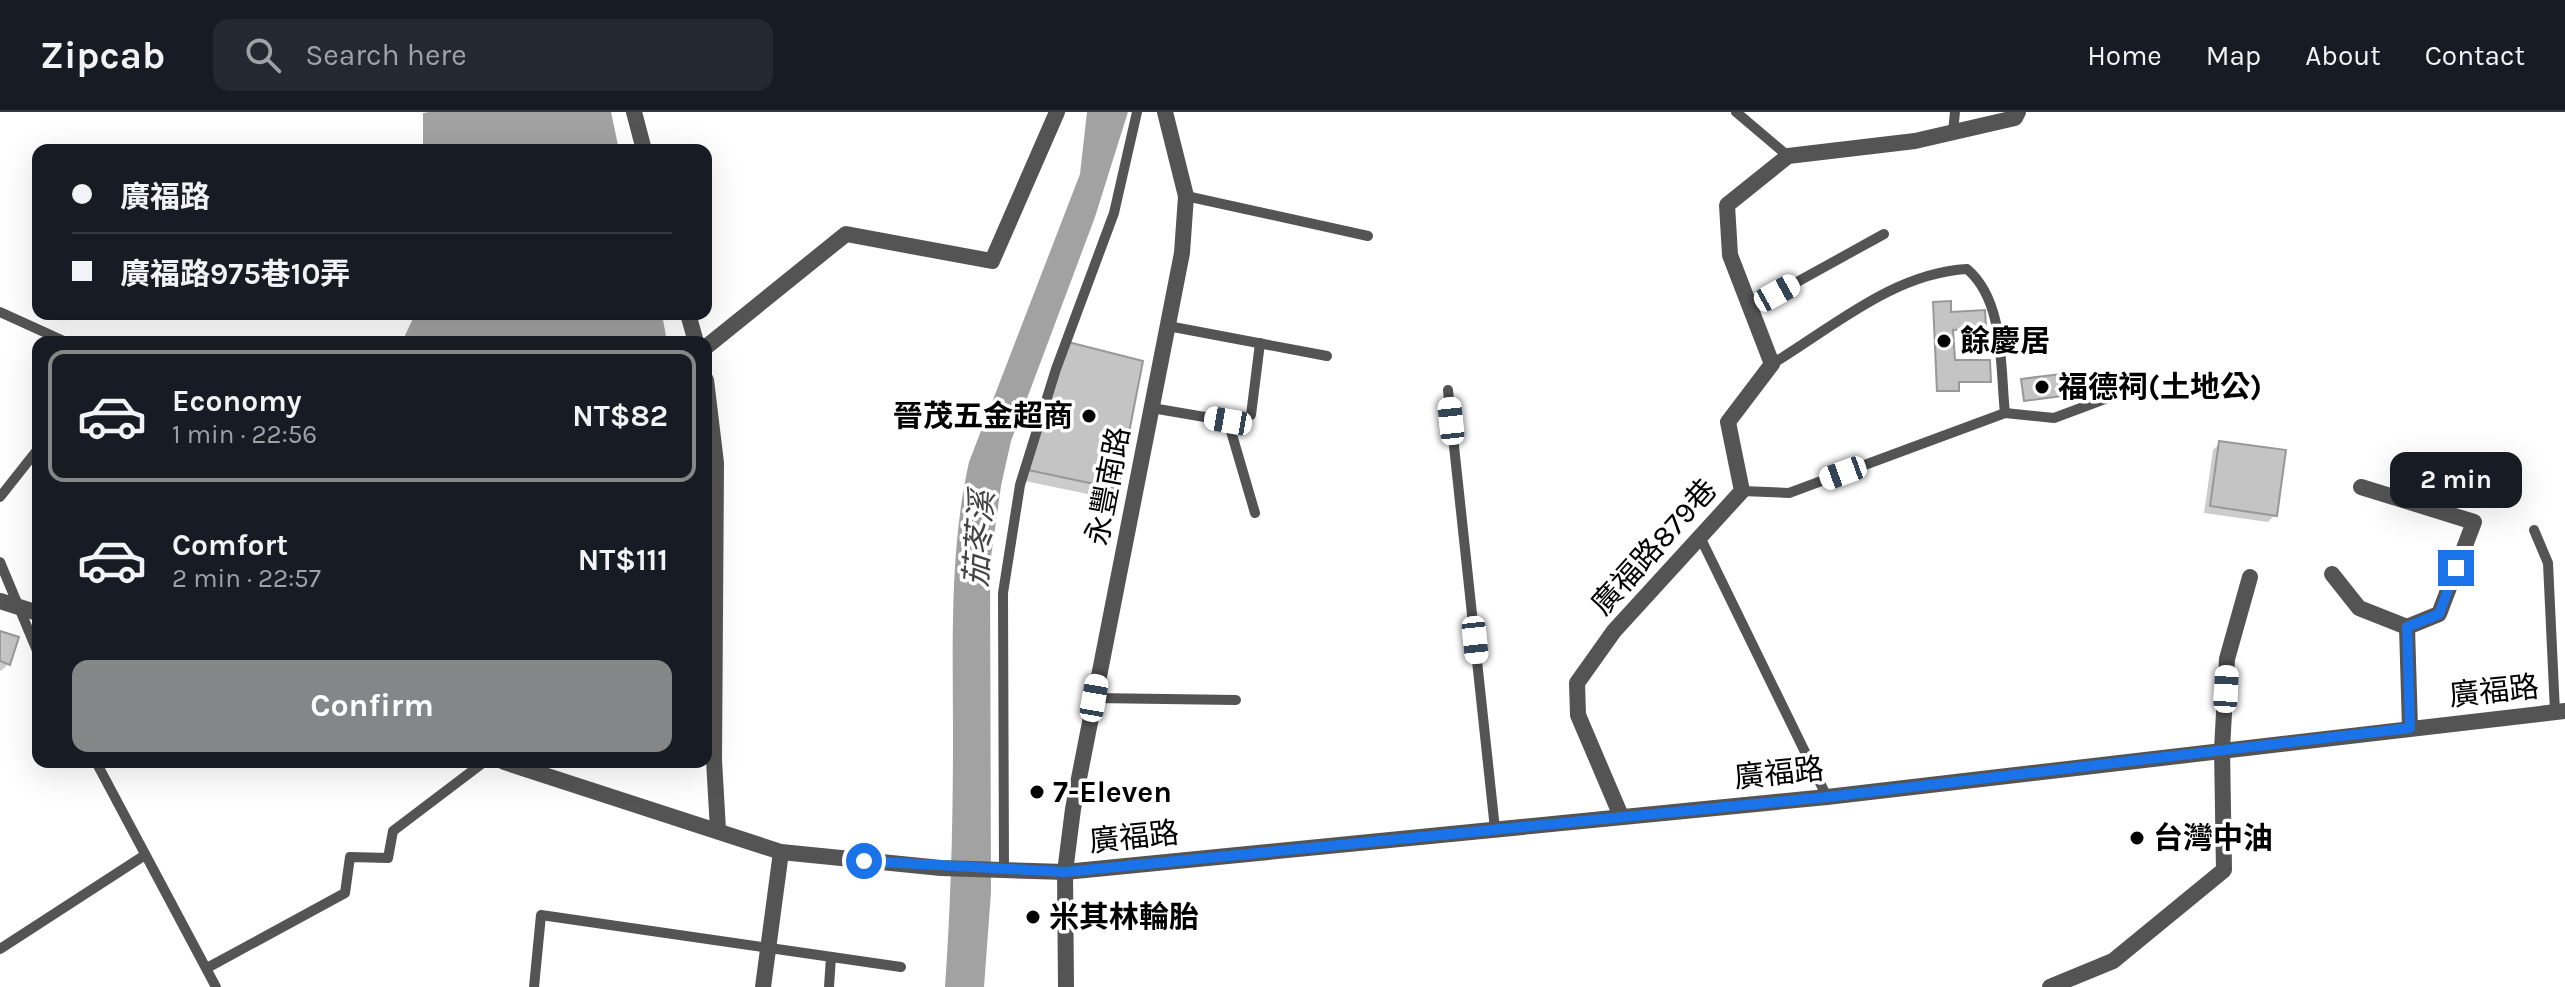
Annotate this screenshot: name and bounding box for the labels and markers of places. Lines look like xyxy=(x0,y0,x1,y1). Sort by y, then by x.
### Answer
place label: 餘慶居 xyxy=(1960,323,2050,359)
marker: 餘慶居 xyxy=(1935,332,1953,350)
place label: 福德祠(土地公) xyxy=(2058,369,2262,405)
marker: 福德祠(土地公) xyxy=(2033,378,2051,396)
place label: 晉茂五金超商 xyxy=(893,398,1073,434)
marker: 晉茂五金超商 xyxy=(1080,407,1098,425)
place label: 7-Eleven xyxy=(1053,774,1172,810)
marker: 7-Eleven xyxy=(1028,783,1046,801)
place label: 台灣中油 xyxy=(2153,820,2273,856)
marker: 台灣中油 xyxy=(2128,829,2146,847)
place label: 米其林輪胎 xyxy=(1049,899,1199,935)
marker: 米其林輪胎 xyxy=(1024,908,1042,926)

